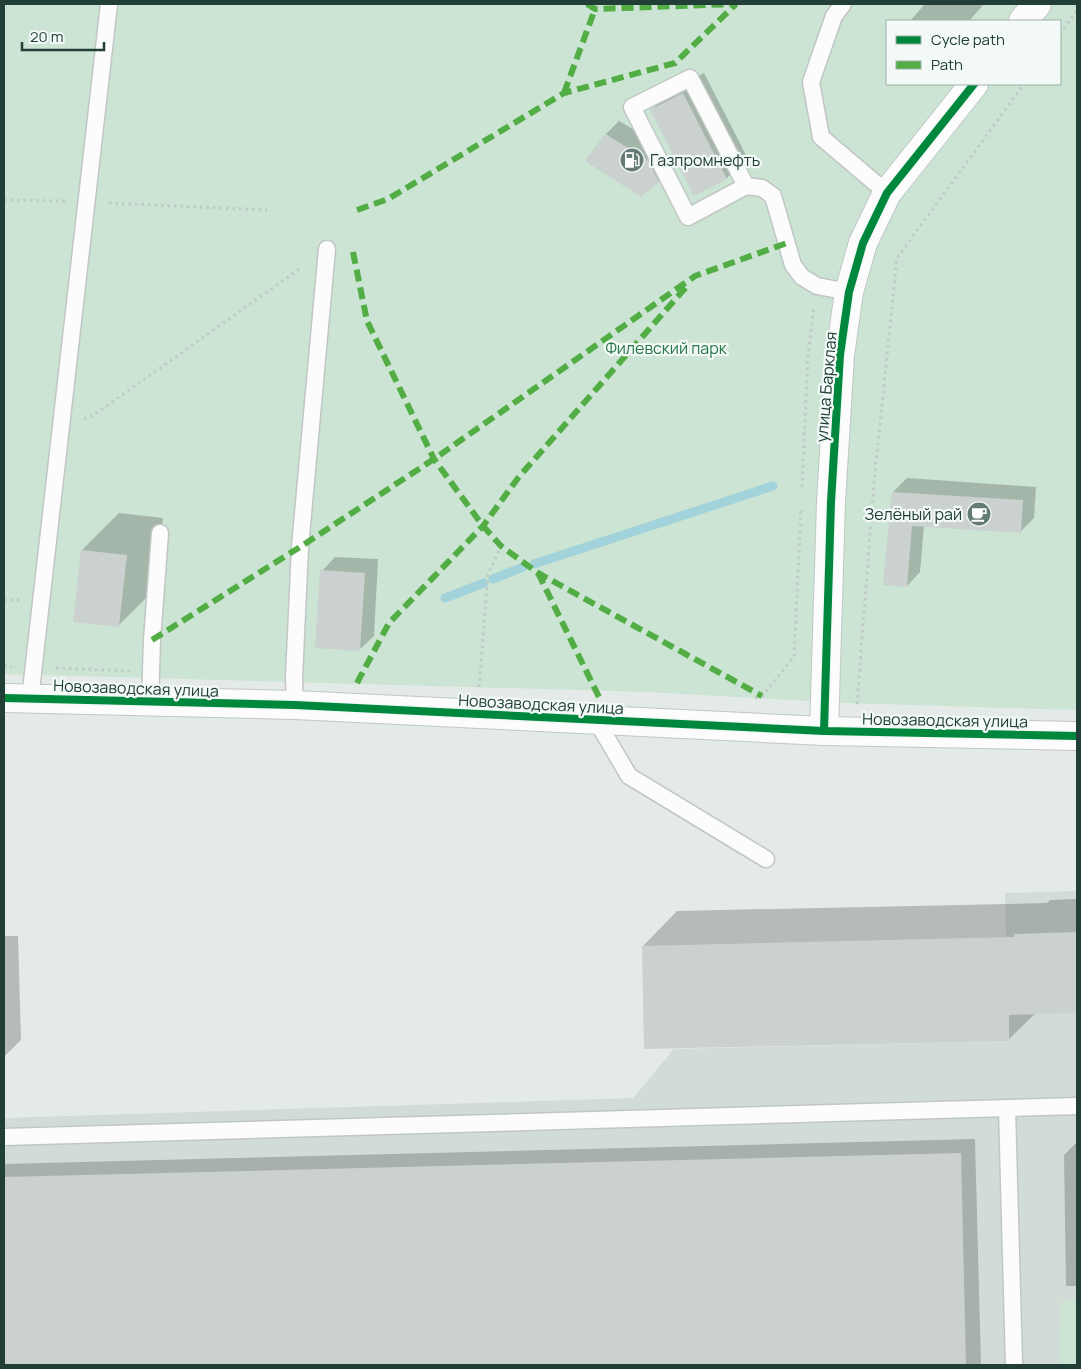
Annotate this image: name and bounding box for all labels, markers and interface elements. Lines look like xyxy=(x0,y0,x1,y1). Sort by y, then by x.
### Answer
scale bar xyxy=(22,20,105,52)
legend xyxy=(886,20,1061,85)
text: 20 m xyxy=(30,26,63,47)
text: Cycle path xyxy=(931,29,1005,50)
text: Path xyxy=(931,54,963,75)
fuel station icon: Газпромнефть xyxy=(619,147,645,173)
place label: Газпромнефть xyxy=(650,149,760,171)
street label: улица Барклая xyxy=(810,331,842,443)
park label: Филевский парк xyxy=(605,337,728,359)
cafe icon: Зелёный рай xyxy=(966,501,992,527)
place label: Зелёный рай xyxy=(865,503,962,525)
street label: Новозаводская улица xyxy=(53,674,219,702)
street label: Новозаводская улица xyxy=(458,689,624,719)
street label: Новозаводская улица xyxy=(862,708,1028,732)

